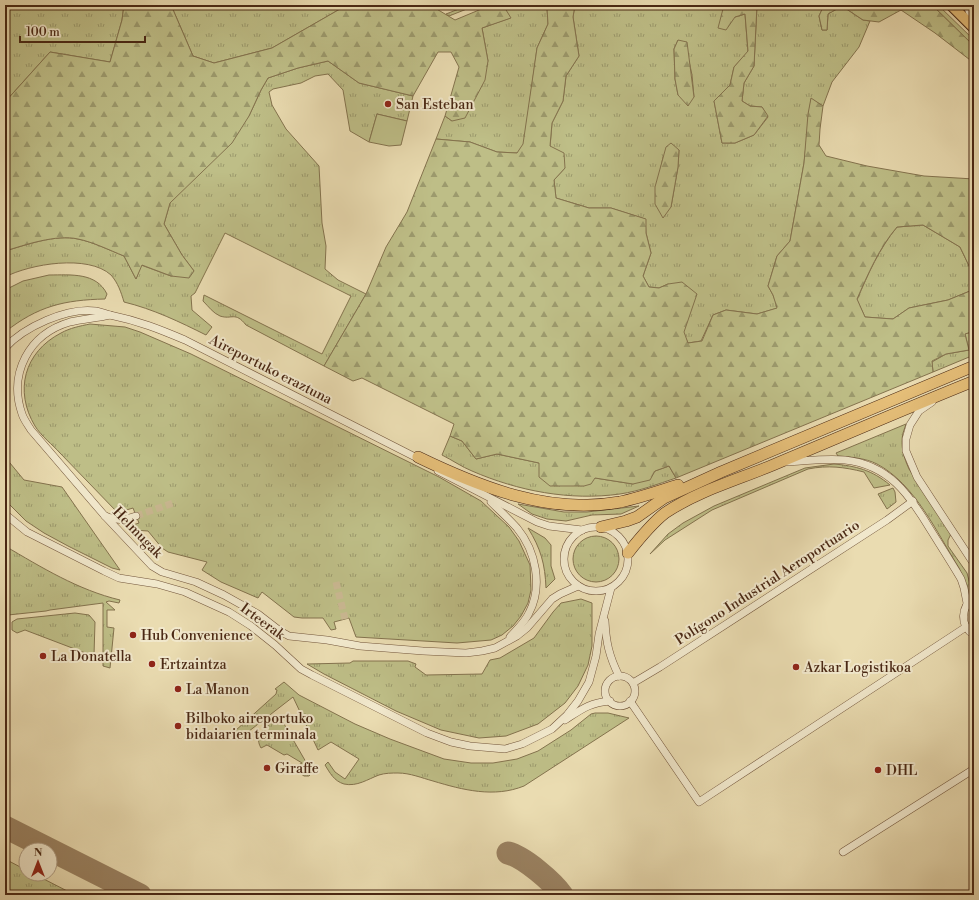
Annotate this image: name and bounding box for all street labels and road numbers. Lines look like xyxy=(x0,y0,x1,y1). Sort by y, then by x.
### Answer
street label: Aireportuko eraztuna xyxy=(205,331,336,409)
street label: Helmugak xyxy=(108,503,167,563)
street label: Polígono Industrial Aeroportuario xyxy=(672,516,863,649)
street label: Irteerak xyxy=(236,600,289,645)

